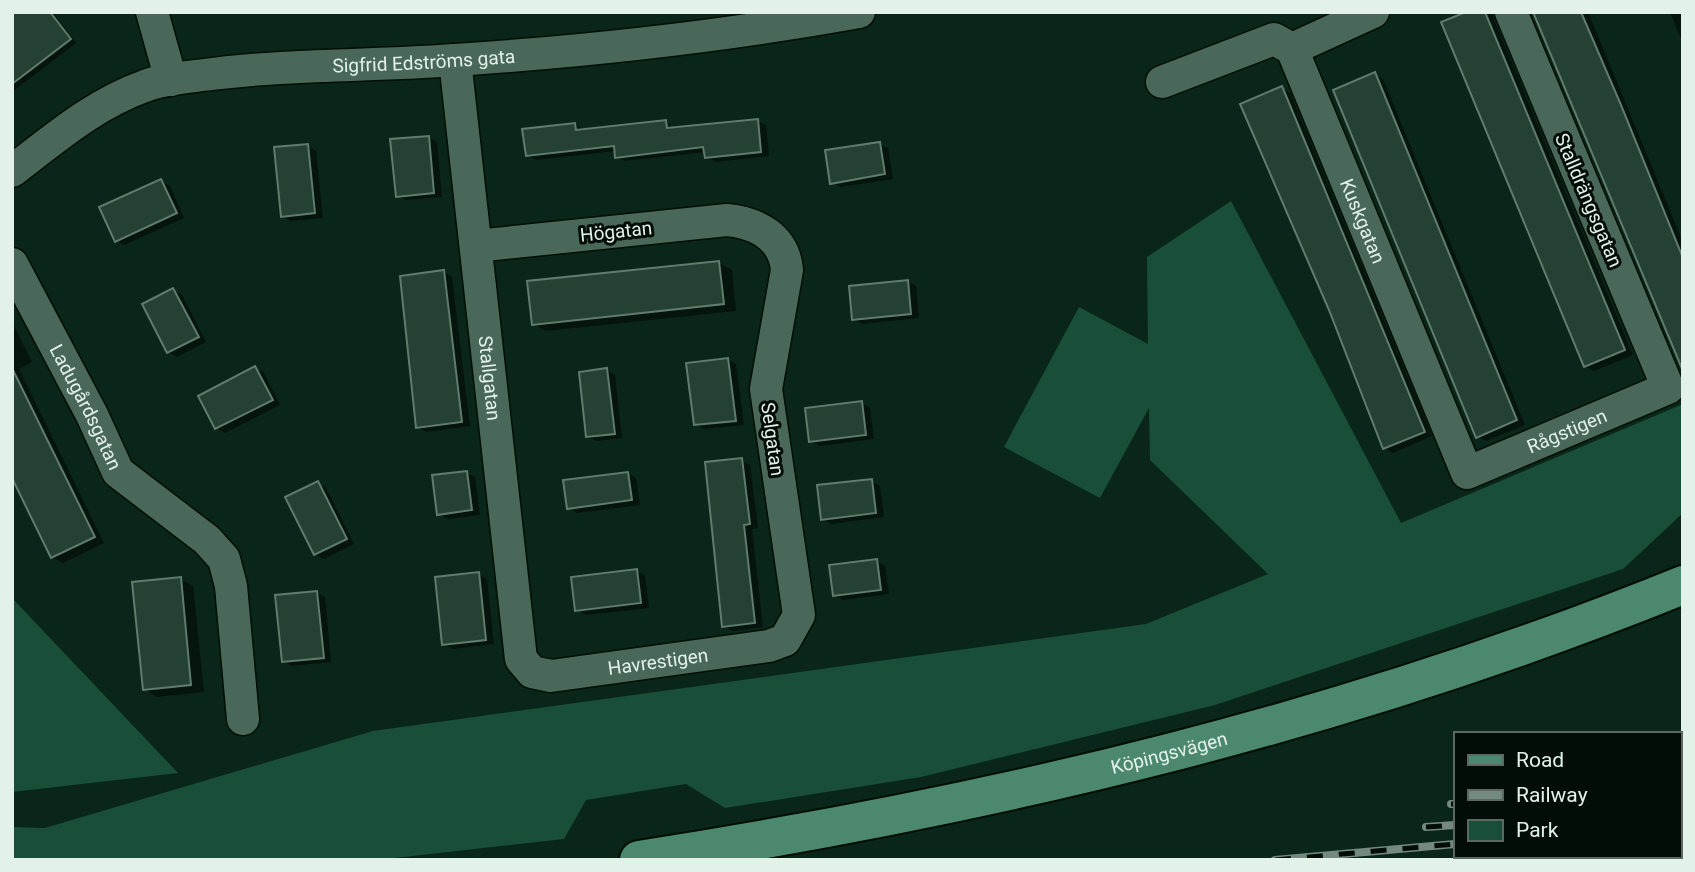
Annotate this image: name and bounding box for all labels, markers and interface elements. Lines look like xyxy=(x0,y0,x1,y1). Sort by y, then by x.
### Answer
street label: Sigfrid Edströms gata xyxy=(332,45,516,78)
street label: Stalldrängsgatan xyxy=(1550,130,1627,271)
street label: Kuskgatan xyxy=(1335,175,1390,267)
street label: Högatan xyxy=(579,216,653,247)
street label: Stallgatan xyxy=(473,335,506,422)
street label: Ladugårdsgatan xyxy=(45,340,126,474)
street label: Selgatan xyxy=(756,401,789,477)
street label: Rågstigen xyxy=(1523,404,1610,458)
street label: Havrestigen xyxy=(606,643,710,680)
street label: Köpingsvägen xyxy=(1109,727,1230,779)
legend xyxy=(1454,732,1681,858)
text: Road xyxy=(1516,748,1564,772)
text: Railway xyxy=(1516,783,1588,807)
text: Park xyxy=(1516,818,1559,842)

